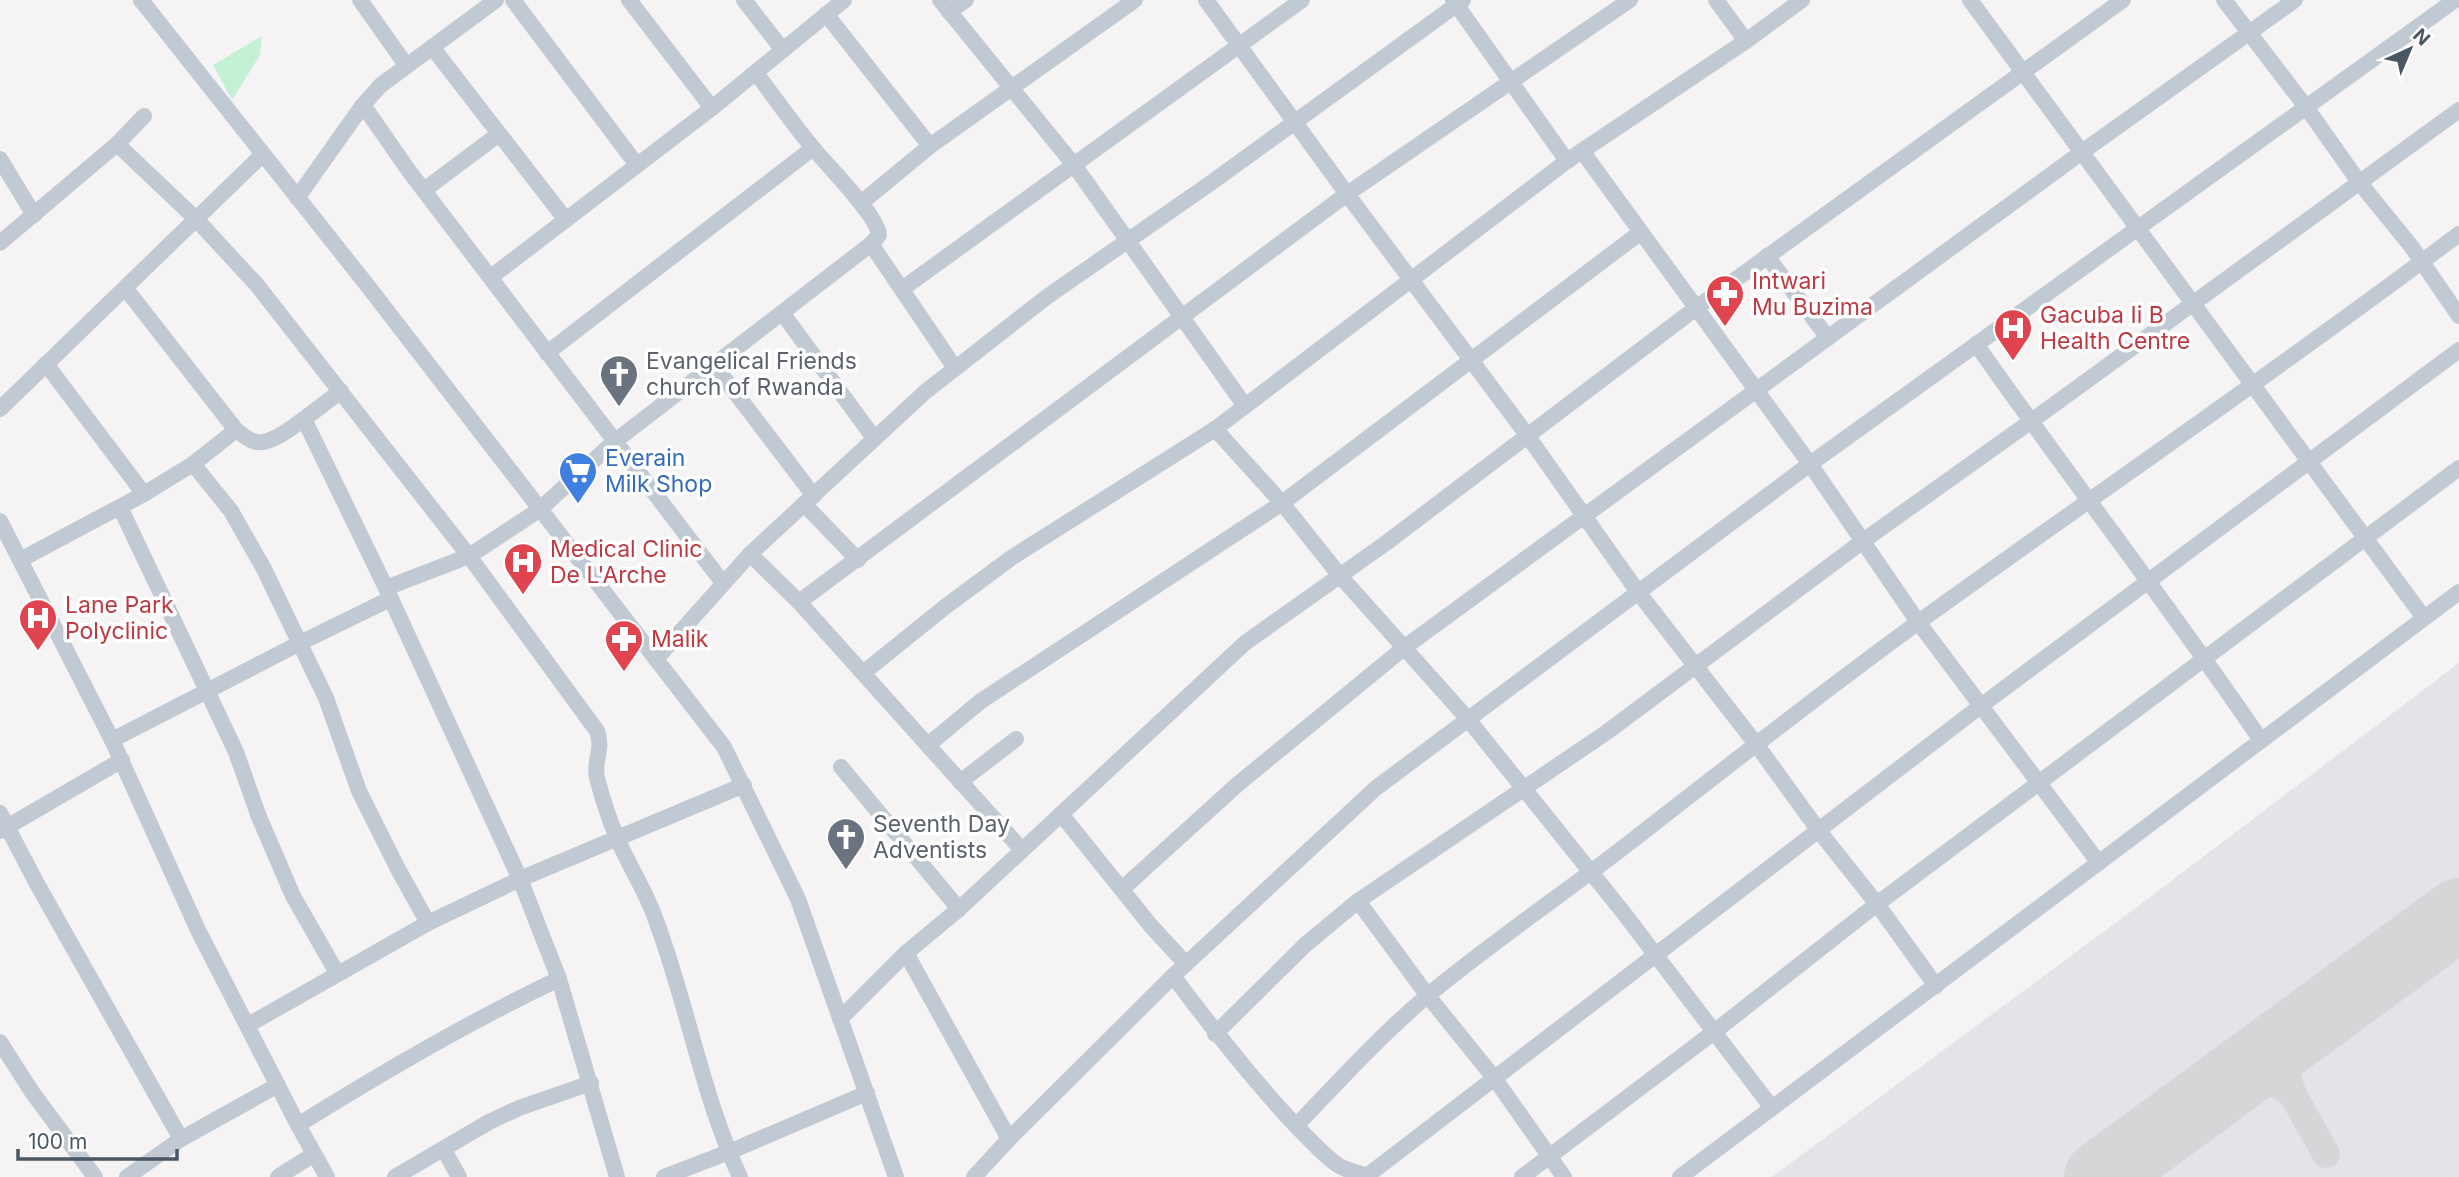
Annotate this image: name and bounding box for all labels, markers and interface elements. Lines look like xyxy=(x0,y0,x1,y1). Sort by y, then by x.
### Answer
north arrow xyxy=(2375,14,2445,84)
text: N xyxy=(2408,24,2435,50)
place label: Intwari Mu Buzima xyxy=(1752,267,1873,321)
pharmacy icon: Intwari Mu Buzima xyxy=(1704,273,1746,328)
place label: Gacuba Ii B Health Centre xyxy=(2040,301,2190,355)
hospital icon: Gacuba Ii B Health Centre xyxy=(1992,307,2034,362)
place label: Evangelical Friends church of Rwanda xyxy=(646,347,857,401)
church icon: Evangelical Friends church of Rwanda xyxy=(598,353,640,408)
place label: Everain Milk Shop xyxy=(605,444,712,498)
supermarket icon: Everain Milk Shop xyxy=(557,450,599,505)
place label: Medical Clinic De L'Arche xyxy=(550,535,702,589)
hospital icon: Medical Clinic De L'Arche xyxy=(502,541,544,596)
place label: Lane Park Polyclinic xyxy=(65,591,174,645)
hospital icon: Lane Park Polyclinic xyxy=(17,597,59,652)
pharmacy icon: Malik xyxy=(603,618,645,673)
place label: Malik xyxy=(651,625,709,653)
place label: Seventh Day Adventists xyxy=(873,810,1010,864)
church icon: Seventh Day Adventists xyxy=(825,816,867,871)
scale bar xyxy=(18,1118,177,1162)
text: 100 m xyxy=(28,1129,87,1154)

